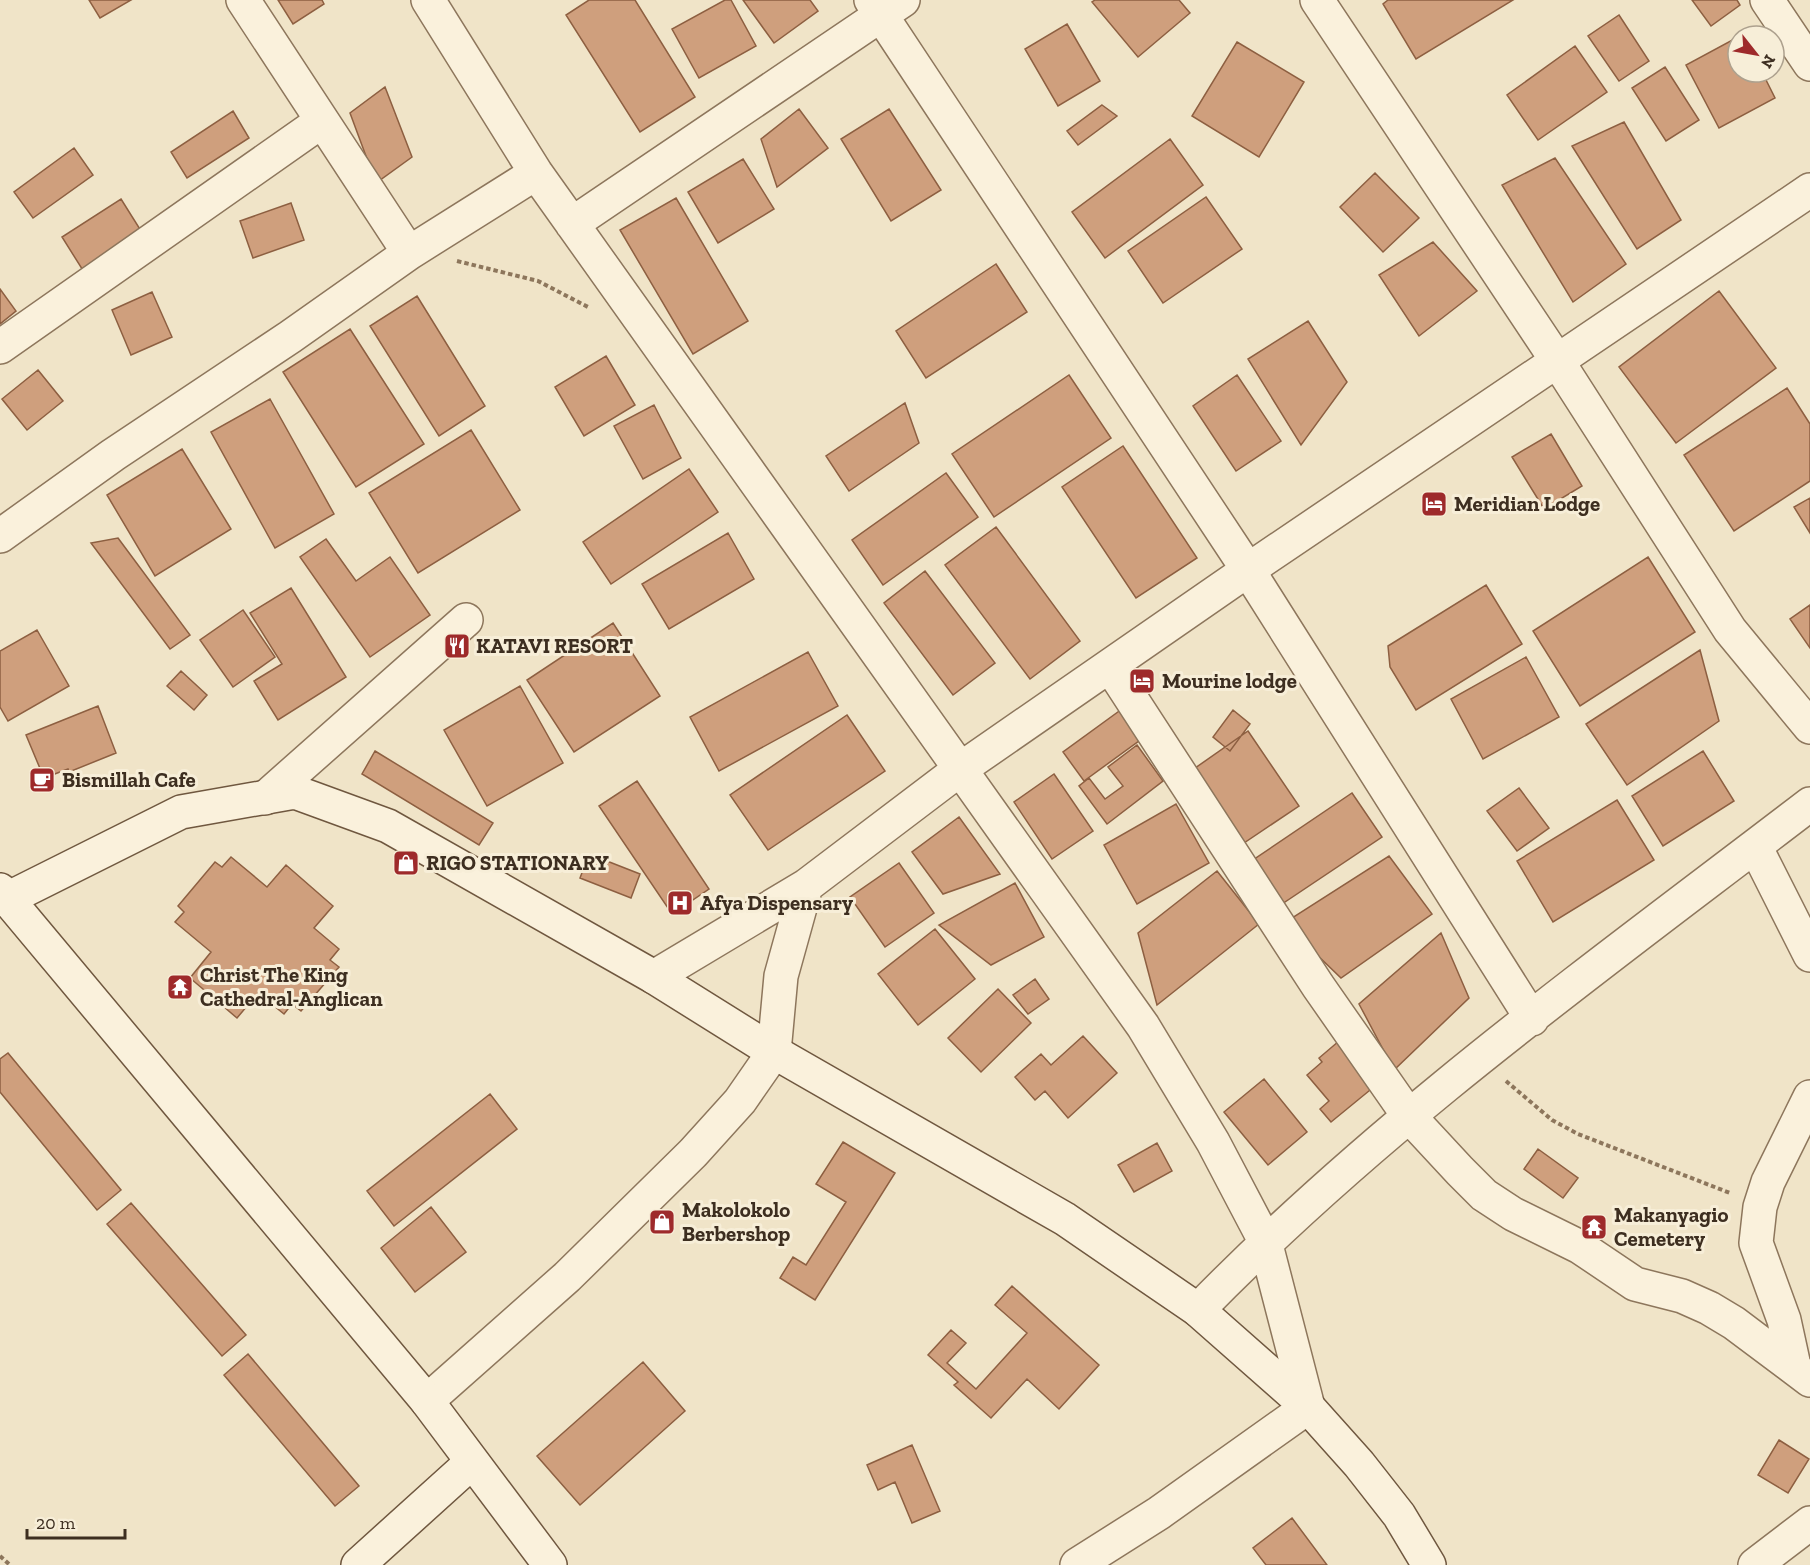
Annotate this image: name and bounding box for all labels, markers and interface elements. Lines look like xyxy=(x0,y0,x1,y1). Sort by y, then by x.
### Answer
north arrow xyxy=(1726,24,1786,84)
text: N xyxy=(1757,51,1780,72)
hotel icon: Meridian Lodge xyxy=(1419,489,1449,519)
place label: Meridian Lodge xyxy=(1454,491,1600,516)
restaurant icon: KATAVI RESORT xyxy=(442,631,472,661)
place label: KATAVI RESORT xyxy=(476,633,633,658)
hotel icon: Mourine lodge xyxy=(1127,666,1157,696)
place label: Mourine lodge xyxy=(1162,668,1297,693)
cafe icon: Bismillah Cafe xyxy=(27,765,57,795)
place label: Bismillah Cafe xyxy=(62,767,196,792)
shop icon: RIGO STATIONARY xyxy=(391,848,421,878)
place label: RIGO STATIONARY xyxy=(426,850,609,875)
hospital icon: Afya Dispensary xyxy=(665,888,695,918)
place label: Afya Dispensary xyxy=(700,890,853,915)
place label: Christ The King Cathedral-Anglican xyxy=(200,962,383,1011)
temple icon: Christ The King Cathedral-Anglican xyxy=(165,972,195,1002)
place label: Makolokolo Berbershop xyxy=(682,1197,790,1246)
place label: Makanyagio Cemetery xyxy=(1614,1202,1729,1251)
shop icon: Makolokolo Berbershop xyxy=(647,1207,677,1237)
temple icon: Makanyagio Cemetery xyxy=(1579,1212,1609,1242)
scale bar xyxy=(27,1502,124,1540)
text: 20 m xyxy=(36,1512,76,1534)

